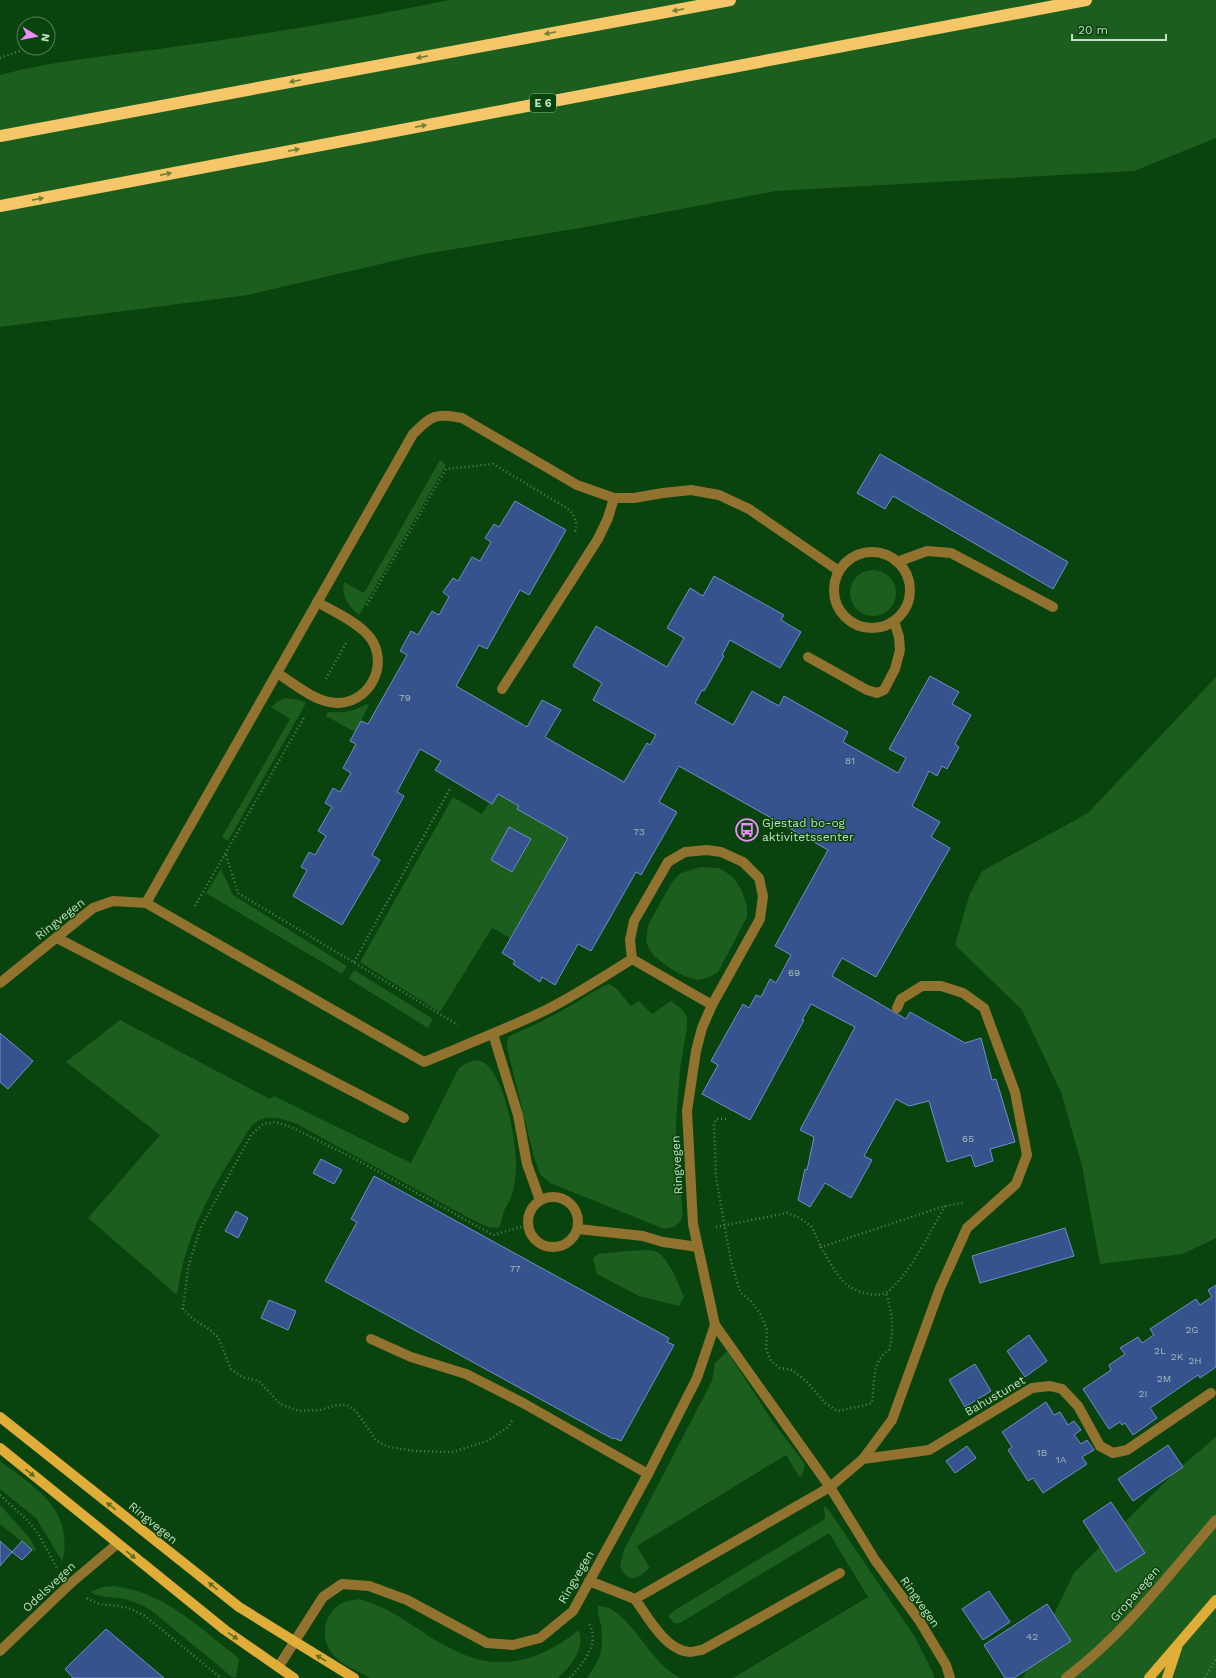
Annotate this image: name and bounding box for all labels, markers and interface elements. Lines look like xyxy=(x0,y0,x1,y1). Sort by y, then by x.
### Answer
one-way arrow xyxy=(672,7,684,13)
north arrow xyxy=(16,16,56,56)
scale bar xyxy=(1072,16,1166,42)
text: 20 m xyxy=(1078,23,1108,37)
one-way arrow xyxy=(544,31,556,37)
text: N xyxy=(38,33,52,43)
one-way arrow xyxy=(416,54,428,60)
one-way arrow xyxy=(288,78,301,84)
road number: E 6 xyxy=(530,94,556,112)
one-way arrow xyxy=(415,122,428,128)
one-way arrow xyxy=(288,147,300,153)
one-way arrow xyxy=(160,171,172,177)
one-way arrow xyxy=(32,195,44,201)
house number: 79 xyxy=(399,692,411,703)
house number: 81 xyxy=(845,755,855,766)
place label: Gjestad bo-og aktivitetssenter xyxy=(762,816,854,844)
bus stop icon: Gjestad bo-og aktivitetssenter xyxy=(734,817,760,843)
house number: 73 xyxy=(633,826,645,837)
street label: Ringvegen xyxy=(33,895,87,943)
house number: 69 xyxy=(788,967,800,978)
house number: 65 xyxy=(962,1133,974,1144)
street label: Ringvegen xyxy=(668,1135,686,1195)
house number: 77 xyxy=(509,1263,521,1274)
house number: 2G xyxy=(1185,1324,1199,1335)
house number: 2L xyxy=(1154,1345,1166,1356)
house number: 2K xyxy=(1171,1351,1184,1362)
house number: 2H xyxy=(1188,1355,1202,1366)
street label: Bahustunet xyxy=(962,1373,1028,1419)
house number: 2M xyxy=(1157,1373,1171,1384)
house number: 2I xyxy=(1139,1388,1147,1399)
house number: 1B xyxy=(1037,1447,1047,1458)
house number: 1A xyxy=(1056,1454,1067,1465)
one-way arrow xyxy=(25,1468,36,1477)
street label: Ringvegen xyxy=(126,1499,180,1547)
one-way arrow xyxy=(105,1501,116,1510)
street label: Ringvegen xyxy=(555,1548,597,1606)
one-way arrow xyxy=(125,1551,136,1560)
street label: Odelsvegen xyxy=(20,1559,78,1615)
street label: Gropavegen xyxy=(1107,1564,1163,1624)
street label: Ringvegen xyxy=(897,1574,943,1630)
one-way arrow xyxy=(207,1582,218,1591)
house number: 42 xyxy=(1026,1631,1038,1642)
one-way arrow xyxy=(227,1632,239,1639)
one-way arrow xyxy=(315,1654,327,1661)

